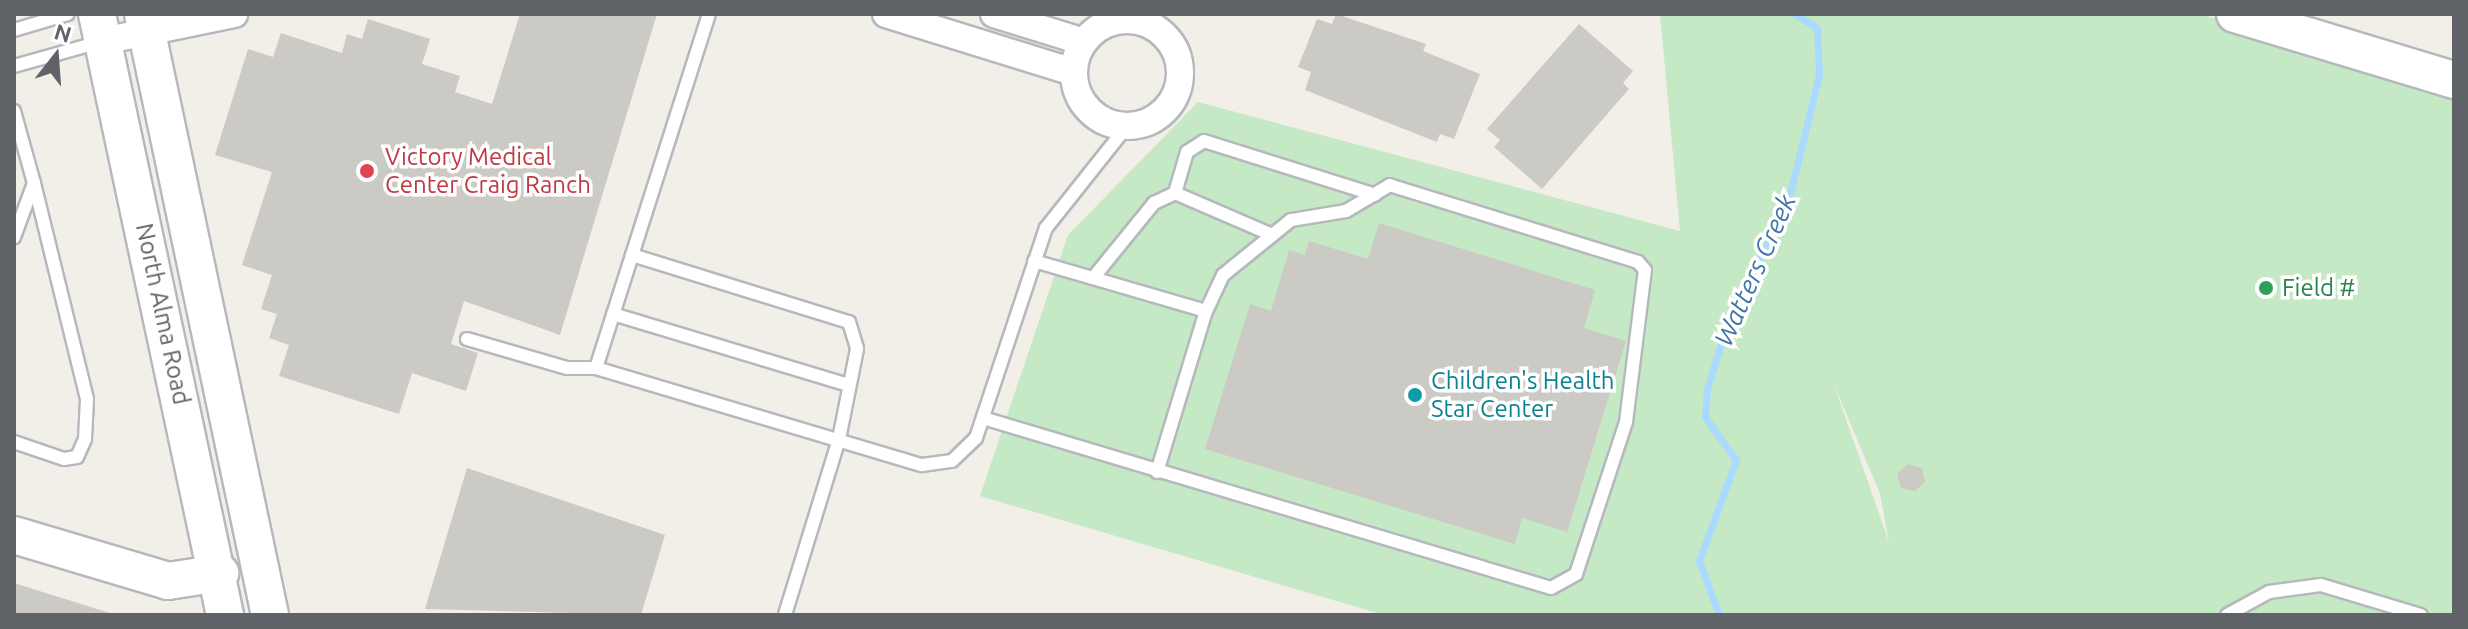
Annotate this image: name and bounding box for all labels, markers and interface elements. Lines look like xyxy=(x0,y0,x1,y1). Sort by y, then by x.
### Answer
north arrow xyxy=(16,16,96,96)
text: N xyxy=(52,18,75,47)
place label: Victory Medical Center Craig Ranch xyxy=(385,143,591,199)
marker: Victory Medical Center Craig Ranch xyxy=(356,160,378,182)
water label: Watters Creek xyxy=(1708,189,1802,351)
street label: North Alma Road xyxy=(130,221,196,407)
place label: Field # xyxy=(2282,274,2355,302)
marker: Field # xyxy=(2257,279,2275,297)
place label: Children's Health Star Center xyxy=(1431,367,1615,423)
marker: Children's Health Star Center xyxy=(1406,386,1424,404)

